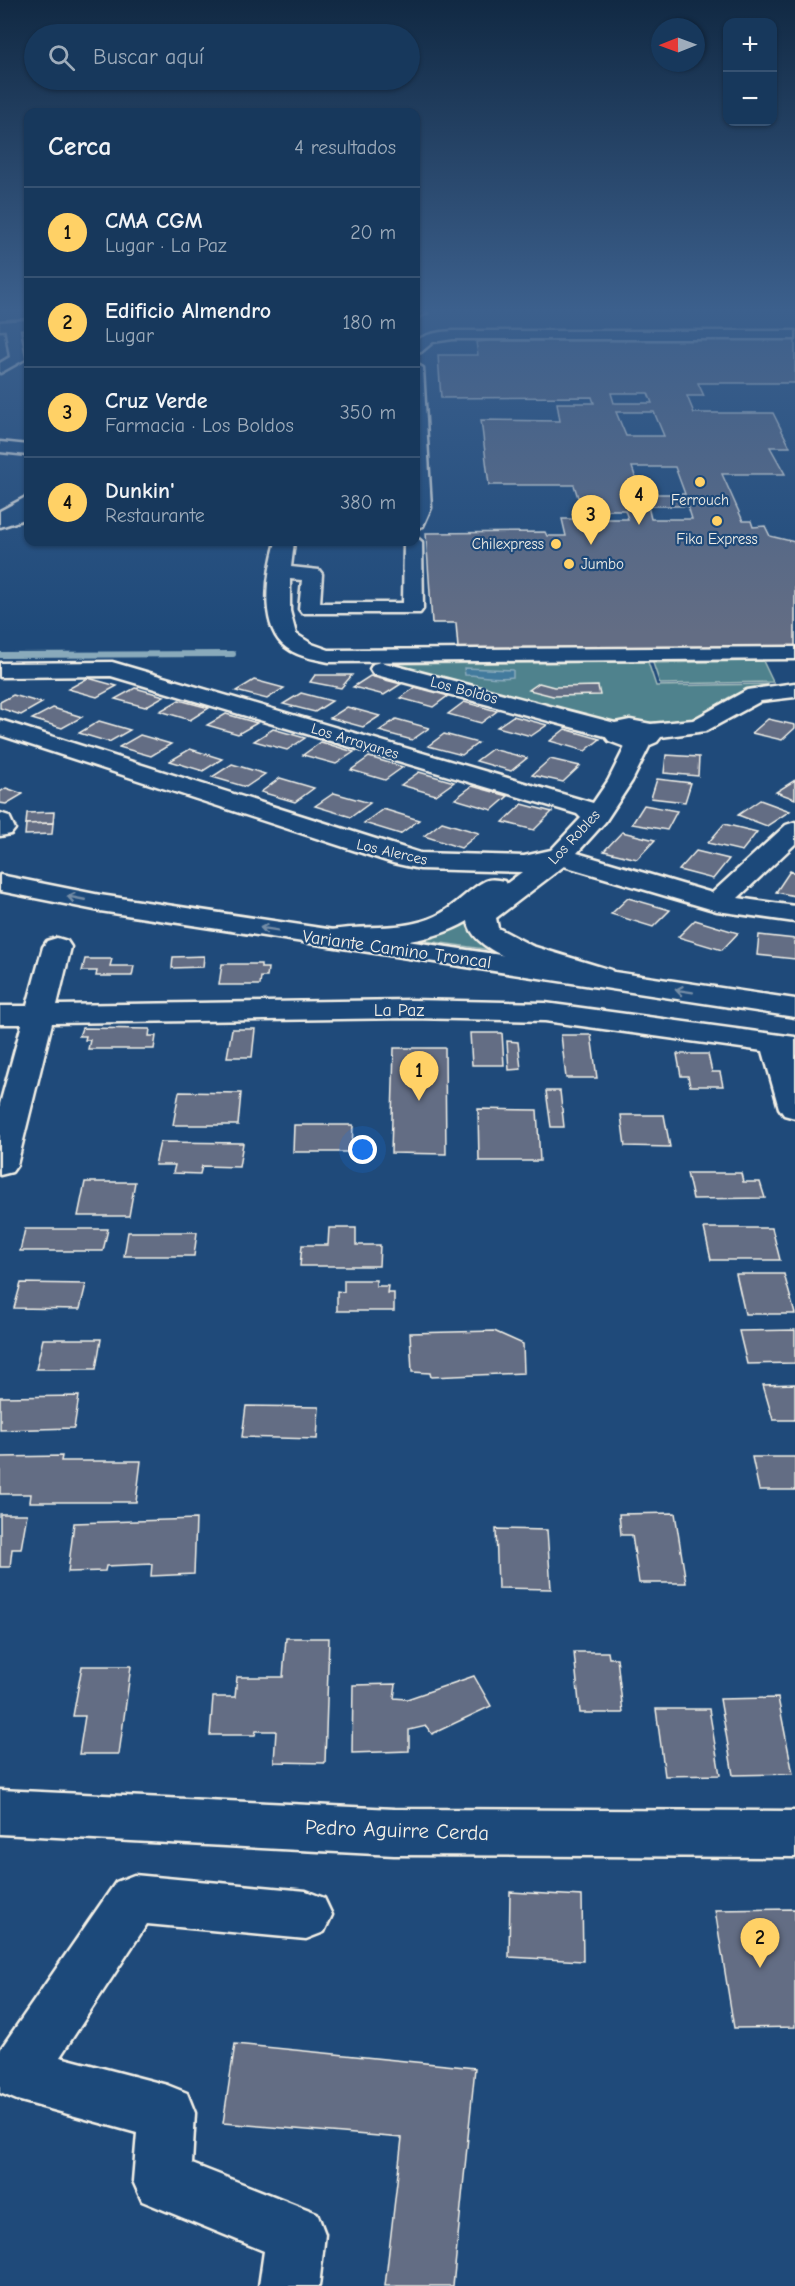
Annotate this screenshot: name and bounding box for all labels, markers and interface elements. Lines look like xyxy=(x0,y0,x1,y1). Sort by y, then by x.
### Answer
north arrow xyxy=(651,18,705,72)
map controls xyxy=(723,18,777,126)
button: + xyxy=(723,18,777,72)
search box xyxy=(24,24,420,90)
icon: search xyxy=(45,41,78,74)
text: Buscar aquí xyxy=(93,44,204,70)
button: − xyxy=(723,72,777,126)
text: Cerca xyxy=(48,132,112,162)
text: 4 resultados xyxy=(294,136,396,159)
text: CMA CGM xyxy=(105,208,202,234)
text: 1 xyxy=(64,221,71,244)
text: 20 m xyxy=(350,221,396,244)
text: Lugar · La Paz xyxy=(105,234,227,257)
text: Edificio Almendro xyxy=(105,298,271,324)
text: 2 xyxy=(63,311,72,334)
text: 180 m xyxy=(342,311,396,334)
text: Lugar xyxy=(105,324,154,347)
text: Cruz Verde xyxy=(105,388,208,414)
text: 3 xyxy=(63,401,72,424)
text: 350 m xyxy=(340,401,396,424)
text: Farmacia · Los Boldos xyxy=(105,414,294,437)
marker: Ferrouch xyxy=(693,475,707,489)
pin: 4 xyxy=(620,476,658,525)
text: Dunkin' xyxy=(105,478,175,504)
text: 4 xyxy=(63,491,72,514)
text: 380 m xyxy=(340,491,396,514)
place label: Ferrouch xyxy=(671,491,729,509)
pin: 3 xyxy=(572,496,610,545)
text: Restaurante xyxy=(105,504,205,527)
marker: Fika Express xyxy=(710,514,724,528)
place label: Fika Express xyxy=(676,530,758,548)
place label: Chilexpress xyxy=(472,535,544,553)
marker: Chilexpress xyxy=(549,537,563,551)
place label: Jumbo xyxy=(581,555,624,573)
marker: Jumbo xyxy=(562,557,576,571)
street label: Los Boldos xyxy=(428,672,500,708)
street label: Los Arrayanes xyxy=(309,719,401,763)
street label: Los Robles xyxy=(544,806,604,868)
street label: Los Alerces xyxy=(355,835,429,869)
one-way arrow xyxy=(67,892,86,903)
one-way arrow xyxy=(259,924,279,935)
street label: Variante Camino Troncal xyxy=(301,926,493,973)
one-way arrow xyxy=(674,985,694,996)
street label: La Paz xyxy=(374,1000,424,1021)
pin: 1 xyxy=(400,1052,438,1101)
your location xyxy=(348,1135,377,1164)
street label: Pedro Aguirre Cerda xyxy=(304,1815,490,1845)
pin: 2 xyxy=(740,1918,780,1968)

